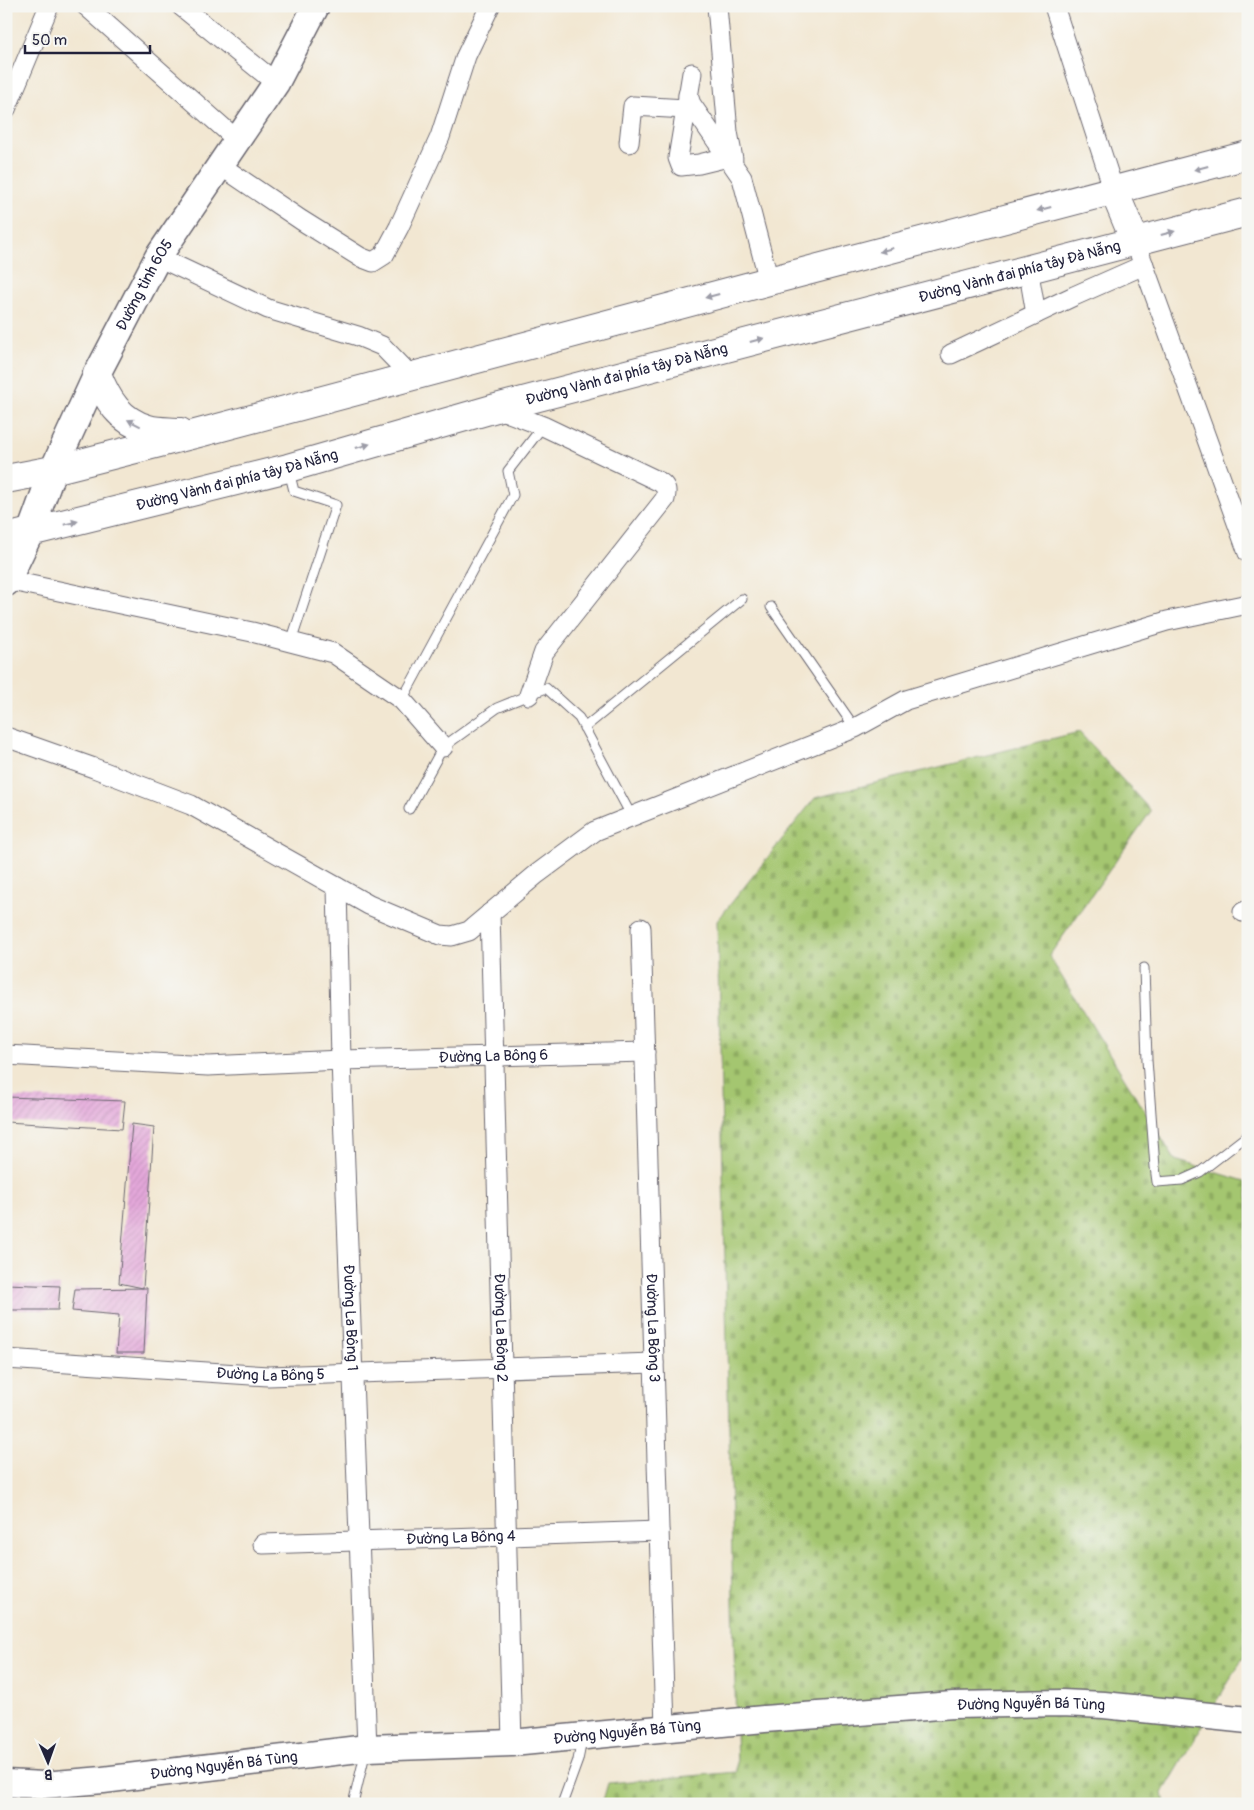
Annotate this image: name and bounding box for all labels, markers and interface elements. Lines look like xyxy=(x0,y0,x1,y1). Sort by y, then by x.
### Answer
scale bar xyxy=(25,22,150,54)
text: 50 m xyxy=(32,31,67,50)
one-way arrow xyxy=(1193,164,1208,172)
one-way arrow xyxy=(1036,206,1051,214)
one-way arrow xyxy=(1161,228,1176,236)
street label: Đường tỉnh 605 xyxy=(112,235,177,334)
street label: Đường Vành đai phía tây Đà Nẵng xyxy=(917,236,1122,307)
one-way arrow xyxy=(879,246,894,254)
one-way arrow xyxy=(705,292,720,300)
one-way arrow xyxy=(749,335,764,343)
street label: Đường Vành đai phía tây Đà Nẵng xyxy=(524,339,730,409)
one-way arrow xyxy=(127,419,142,427)
one-way arrow xyxy=(356,442,371,450)
street label: Đường Vành đai phía tây Đà Nẵng xyxy=(134,445,340,515)
one-way arrow xyxy=(63,519,78,527)
street label: Đường La Bông 6 xyxy=(439,1045,548,1067)
street label: Đường La Bông 1 xyxy=(339,1264,362,1371)
street label: Đường La Bông 2 xyxy=(490,1273,512,1382)
street label: Đường La Bông 3 xyxy=(642,1273,664,1382)
street label: Đường La Bông 5 xyxy=(216,1363,325,1386)
street label: Đường La Bông 4 xyxy=(406,1526,516,1549)
street label: Đường Nguyễn Bá Tùng xyxy=(957,1693,1105,1715)
street label: Đường Nguyễn Bá Tùng xyxy=(553,1716,702,1748)
north arrow xyxy=(22,1738,72,1788)
street label: Đường Nguyễn Bá Tùng xyxy=(149,1747,298,1784)
text: B xyxy=(44,1766,53,1783)

